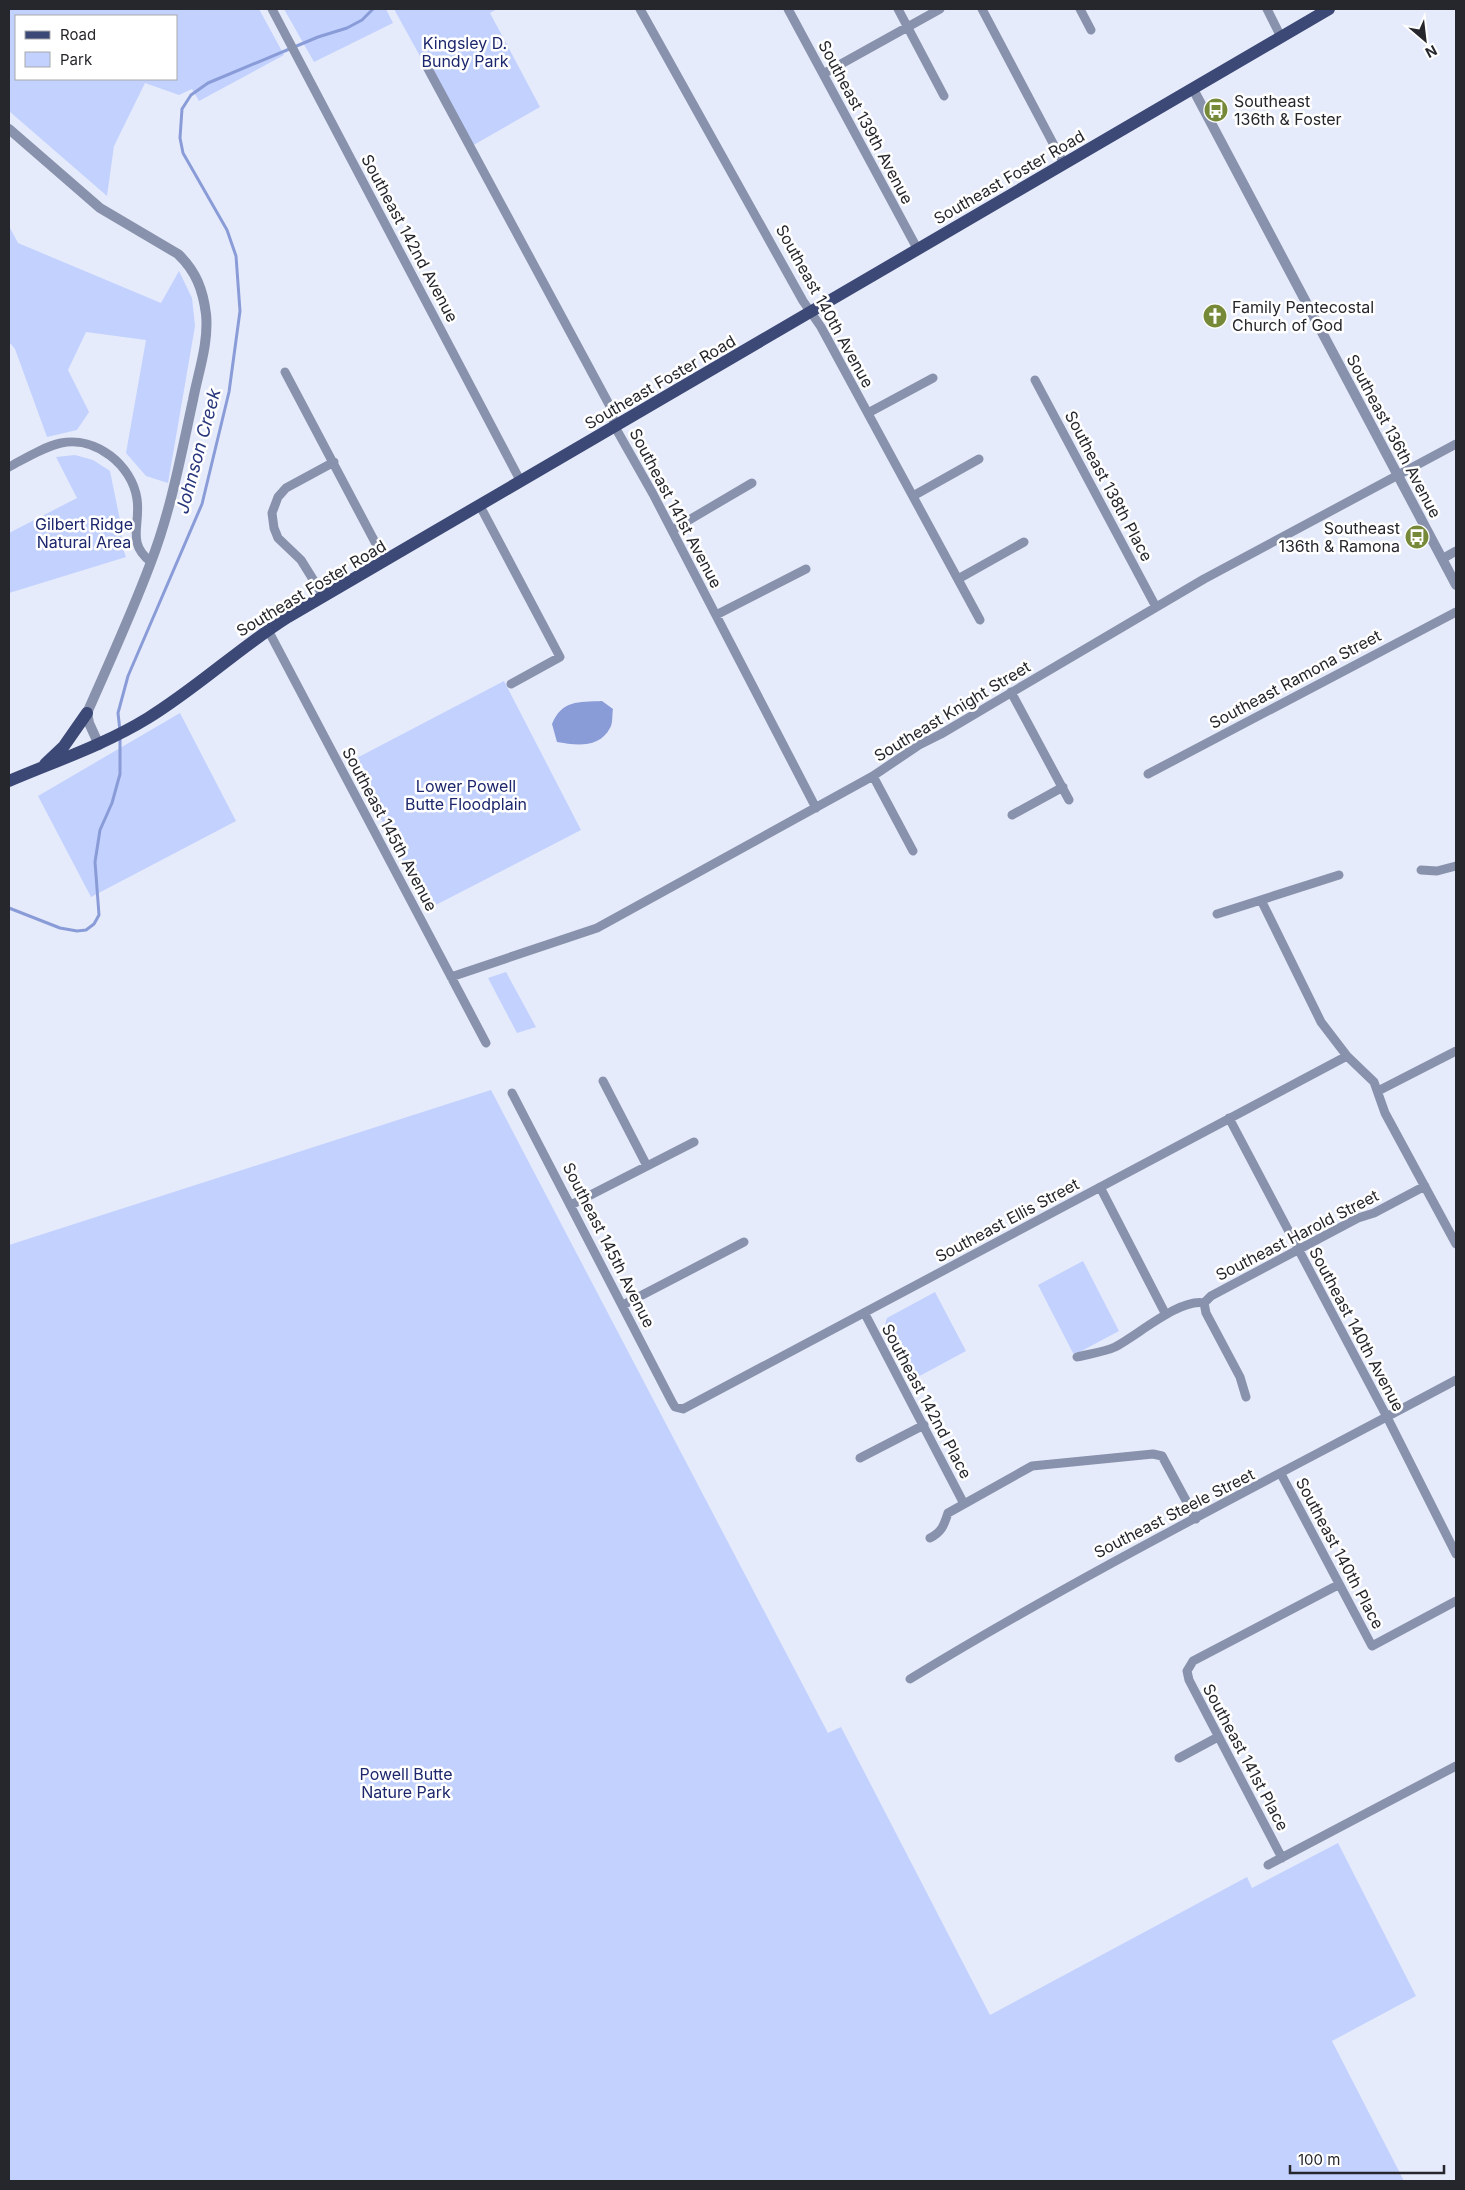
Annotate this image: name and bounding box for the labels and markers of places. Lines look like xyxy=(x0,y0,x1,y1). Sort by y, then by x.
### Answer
place label: Southeast 136th & Foster xyxy=(1234,91,1342,129)
bus stop icon: Southeast 136th & Foster xyxy=(1203,97,1229,123)
place label: Family Pentecostal Church of God xyxy=(1232,297,1374,335)
church icon: Family Pentecostal Church of God xyxy=(1202,303,1228,329)
place label: Southeast 136th & Ramona xyxy=(1278,518,1400,556)
bus stop icon: Southeast 136th & Ramona xyxy=(1404,524,1430,550)

